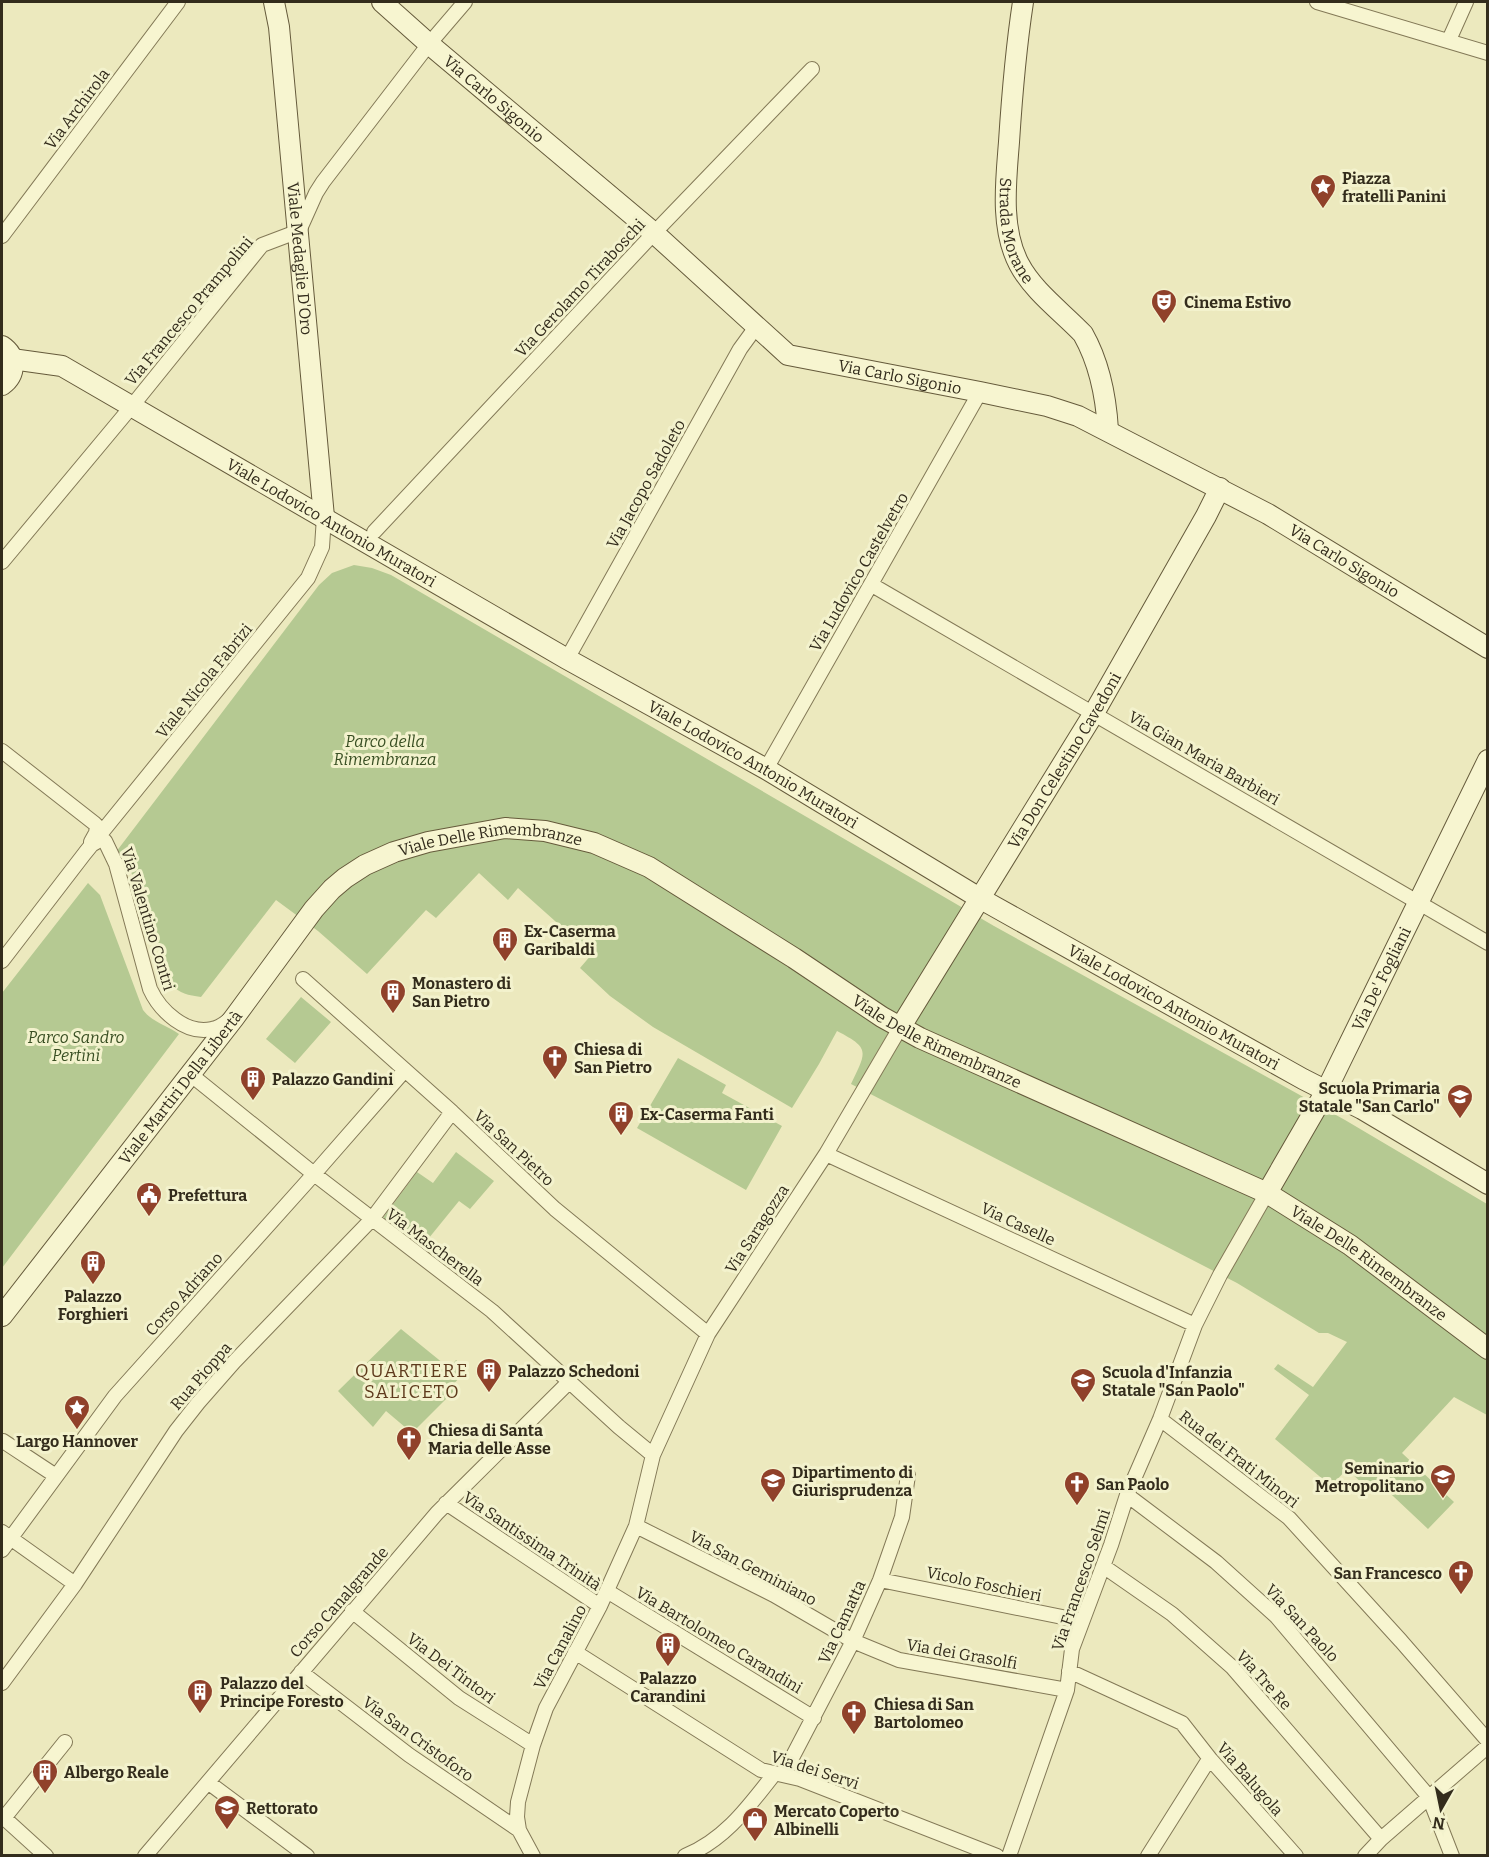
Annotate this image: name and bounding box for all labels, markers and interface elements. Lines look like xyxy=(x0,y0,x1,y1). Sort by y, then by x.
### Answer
street label: Via Carlo Sigonio xyxy=(440,51,548,146)
street label: Via Archirola xyxy=(40,65,114,153)
place label: Piazza fratelli Panini xyxy=(1342,169,1446,206)
place icon: Piazza fratelli Panini xyxy=(1308,172,1338,210)
street label: Strada Morane xyxy=(996,177,1038,287)
street label: Viale Medaglie D'Oro xyxy=(284,181,317,336)
street label: Via Gerolamo Tiraboschi xyxy=(511,215,649,361)
street label: Via Francesco Prampolini xyxy=(121,232,257,389)
theatre icon: Cinema Estivo xyxy=(1149,287,1179,325)
place label: Cinema Estivo xyxy=(1184,293,1291,312)
street label: Via Carlo Sigonio xyxy=(836,355,963,398)
street label: Via Jacopo Sadoleto xyxy=(603,416,689,552)
street label: Viale Lodovico Antonio Muratori xyxy=(223,454,440,591)
street label: Via Ludovico Castelvetro xyxy=(806,489,912,655)
street label: Via Carlo Sigonio xyxy=(1286,520,1403,601)
street label: Viale Nicola Fabrizi xyxy=(152,620,256,742)
street label: Via Don Celestino Cavedoni xyxy=(1003,669,1125,852)
street label: Viale Lodovico Antonio Muratori xyxy=(645,696,862,832)
street label: Via Gian Maria Barbieri xyxy=(1125,707,1283,809)
park label: Parco della Rimembranza xyxy=(334,732,436,769)
street label: Viale Delle Rimembranze xyxy=(396,818,585,860)
street label: Via Valentino Contri xyxy=(117,845,179,993)
place label: Ex-Caserma Garibaldi xyxy=(524,922,616,959)
street label: Via De' Fogliani xyxy=(1348,923,1414,1034)
building icon: Ex-Caserma Garibaldi xyxy=(490,925,520,963)
street label: Viale Lodovico Antonio Muratori xyxy=(1065,940,1283,1074)
place label: Monastero di San Pietro xyxy=(412,974,511,1011)
building icon: Monastero di San Pietro xyxy=(378,977,408,1015)
street label: Viale Delle Rimembranze xyxy=(849,990,1025,1092)
street label: Viale Martiri Della Libertà xyxy=(114,1006,246,1168)
park label: Parco Sandro Pertini xyxy=(28,1028,124,1065)
place label: Chiesa di San Pietro xyxy=(574,1040,652,1077)
church icon: Chiesa di San Pietro xyxy=(540,1043,570,1081)
building icon: Palazzo Gandini xyxy=(238,1064,268,1102)
place label: Palazzo Gandini xyxy=(272,1070,393,1089)
place label: Scuola Primaria Statale "San Carlo" xyxy=(1299,1079,1440,1116)
school or university icon: Scuola Primaria Statale "San Carlo" xyxy=(1445,1082,1475,1120)
building icon: Ex-Caserma Fanti xyxy=(606,1099,636,1137)
place label: Ex-Caserma Fanti xyxy=(640,1105,774,1124)
street label: Via San Pietro xyxy=(470,1106,558,1190)
public building icon: Prefettura xyxy=(134,1180,164,1218)
street label: Via Saragozza xyxy=(721,1181,793,1277)
place label: Prefettura xyxy=(168,1186,247,1205)
street label: Via Caselle xyxy=(978,1198,1058,1250)
street label: Viale Delle Rimembranze xyxy=(1287,1201,1451,1324)
street label: Via Mascherella xyxy=(383,1204,488,1290)
building icon: Palazzo Forghieri xyxy=(78,1248,108,1286)
street label: Corso Adriano xyxy=(141,1248,227,1340)
place label: Palazzo Forghieri xyxy=(58,1287,128,1324)
street label: Rua Pioppa xyxy=(167,1338,236,1414)
building icon: Palazzo Schedoni xyxy=(474,1356,504,1394)
district label: QUARTIERE SALICETO xyxy=(355,1360,469,1403)
place label: Palazzo Schedoni xyxy=(508,1362,639,1381)
place label: Scuola d'Infanzia Statale "San Paolo" xyxy=(1102,1363,1245,1400)
school or university icon: Scuola d'Infanzia Statale "San Paolo" xyxy=(1068,1366,1098,1404)
place icon: Largo Hannover xyxy=(62,1393,92,1431)
street label: Rua dei Frati Minori xyxy=(1176,1407,1303,1512)
place label: Chiesa di Santa Maria delle Asse xyxy=(428,1421,551,1458)
church icon: Chiesa di Santa Maria delle Asse xyxy=(394,1424,424,1462)
place label: Largo Hannover xyxy=(16,1432,138,1451)
place label: Seminario Metropolitano xyxy=(1315,1459,1424,1496)
school or university icon: Seminario Metropolitano xyxy=(1428,1462,1458,1500)
place label: Dipartimento di Giurisprudenza xyxy=(792,1463,913,1500)
school or university icon: Dipartimento di Giurisprudenza xyxy=(758,1466,788,1504)
church icon: San Paolo xyxy=(1062,1469,1092,1507)
place label: San Paolo xyxy=(1096,1475,1169,1494)
street label: Via Santissima Trinità xyxy=(459,1488,605,1595)
street label: Via Francesco Selmi xyxy=(1048,1507,1114,1653)
street label: Via San Geminiano xyxy=(686,1526,820,1610)
street label: Corso Canalgrande xyxy=(286,1543,392,1661)
church icon: San Francesco xyxy=(1446,1558,1476,1596)
street label: Vicolo Foschieri xyxy=(925,1563,1044,1606)
place label: San Francesco xyxy=(1333,1564,1442,1583)
street label: Via Camatta xyxy=(814,1577,870,1667)
street label: Via San Paolo xyxy=(1261,1580,1343,1666)
street label: Via Bartolomeo Carandini xyxy=(632,1583,806,1697)
street label: Via Canalino xyxy=(530,1601,590,1693)
street label: Via Dei Tintori xyxy=(403,1629,499,1707)
building icon: Palazzo Carandini xyxy=(653,1630,683,1668)
street label: Via dei Grasolfi xyxy=(905,1635,1019,1673)
street label: Via Tre Re xyxy=(1232,1646,1296,1714)
place label: Palazzo Carandini xyxy=(630,1669,706,1706)
place label: Palazzo del Principe Foresto xyxy=(220,1674,344,1711)
building icon: Palazzo del Principe Foresto xyxy=(185,1677,215,1715)
street label: Via San Cristoforo xyxy=(359,1692,477,1786)
place label: Chiesa di San Bartolomeo xyxy=(874,1695,974,1732)
church icon: Chiesa di San Bartolomeo xyxy=(839,1698,869,1736)
street label: Via Balugola xyxy=(1213,1738,1287,1820)
street label: Via dei Servi xyxy=(769,1747,862,1793)
building icon: Albergo Reale xyxy=(30,1757,60,1795)
place label: Albergo Reale xyxy=(64,1763,169,1782)
north arrow xyxy=(1411,1779,1471,1839)
school or university icon: Rettorato xyxy=(212,1793,242,1831)
place label: Rettorato xyxy=(246,1799,318,1818)
place label: Mercato Coperto Albinelli xyxy=(774,1802,899,1839)
shop icon: Mercato Coperto Albinelli xyxy=(740,1805,770,1843)
text: N xyxy=(1431,1813,1446,1834)

